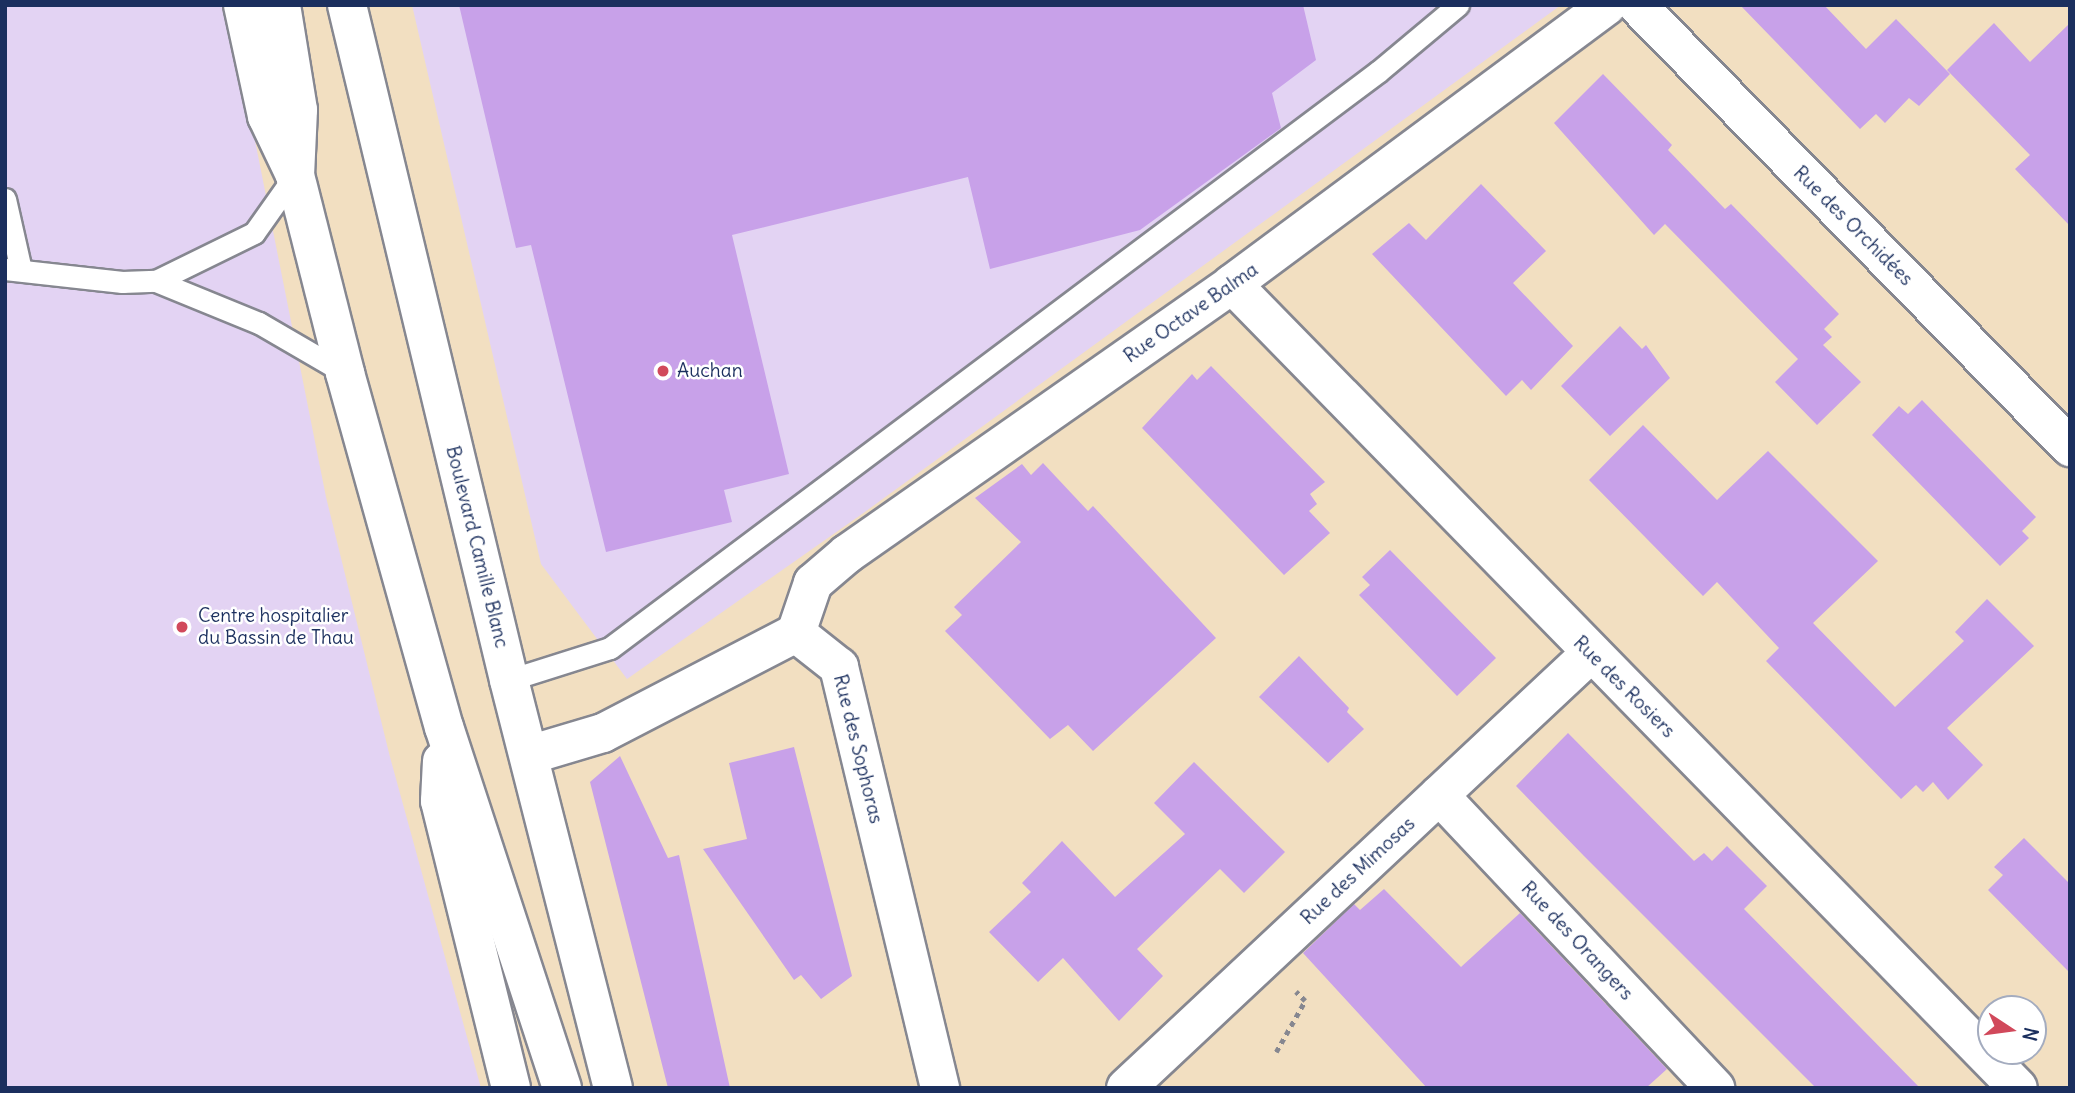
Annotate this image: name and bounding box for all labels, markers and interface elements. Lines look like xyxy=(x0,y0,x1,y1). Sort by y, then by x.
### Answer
street label: Rue des Orchidées xyxy=(1789,162,1917,290)
street label: Rue Octave Balma xyxy=(1120,258,1262,368)
place label: Auchan xyxy=(677,360,743,382)
marker: Auchan xyxy=(655,363,671,379)
street label: Boulevard Camille Blanc xyxy=(441,444,513,650)
place label: Centre hospitalier du Bassin de Thau xyxy=(198,605,354,649)
marker: Centre hospitalier du Bassin de Thau xyxy=(172,617,192,637)
street label: Rue des Rosiers xyxy=(1568,631,1680,743)
street label: Rue des Sophoras xyxy=(828,672,888,826)
street label: Rue des Mimosas xyxy=(1296,812,1420,930)
street label: Rue des Orangers xyxy=(1516,877,1638,1005)
north arrow xyxy=(1977,995,2047,1065)
text: N xyxy=(2017,1025,2044,1043)

